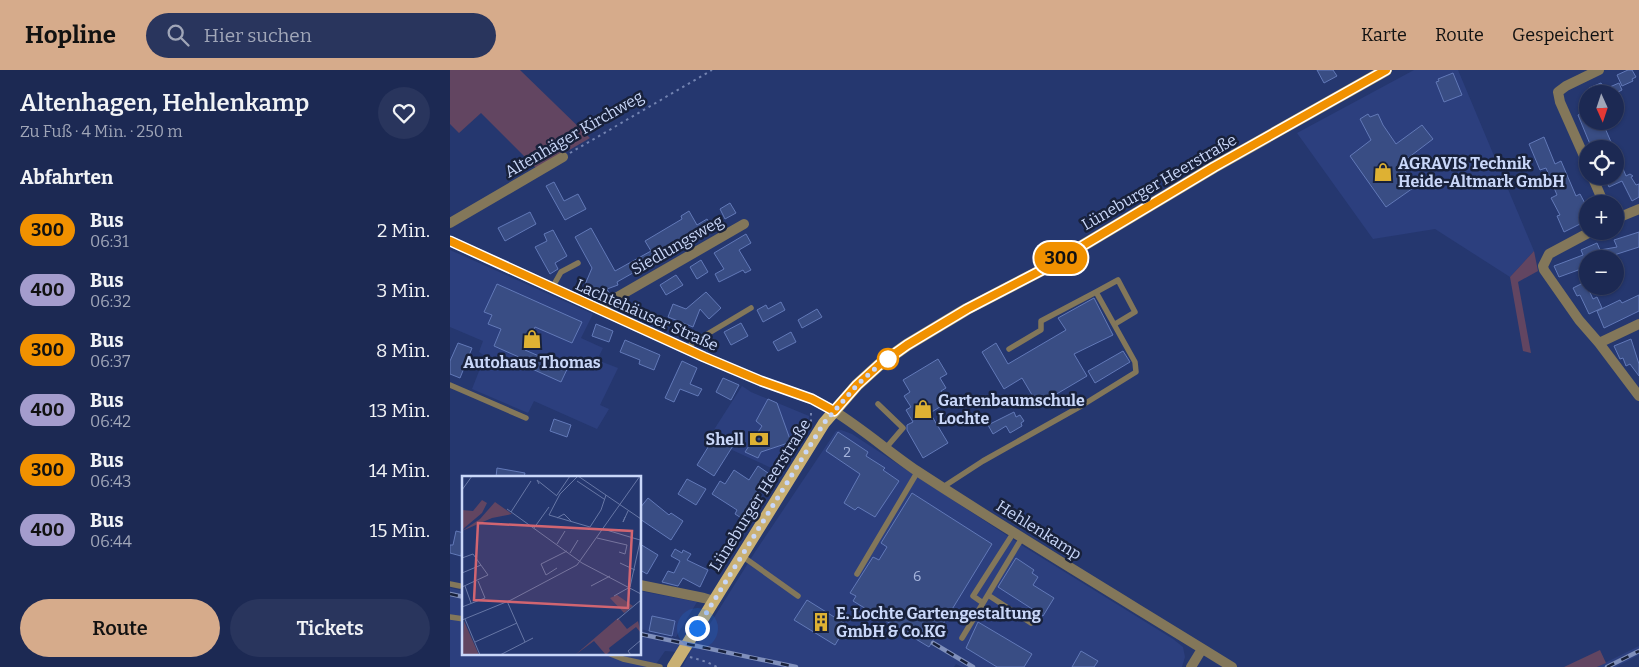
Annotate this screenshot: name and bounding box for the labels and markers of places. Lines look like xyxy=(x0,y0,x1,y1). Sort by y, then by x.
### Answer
place label: AGRAVIS Technik Heide-Altmark GmbH xyxy=(1398,154,1565,191)
shop icon: AGRAVIS Technik Heide-Altmark GmbH xyxy=(1372,161,1394,183)
shop icon: Autohaus Thomas xyxy=(521,328,543,350)
unlabelled marker xyxy=(877,348,899,370)
place label: Autohaus Thomas xyxy=(463,353,601,372)
place label: Gartenbaumschule Lochte xyxy=(938,391,1085,428)
shop icon: Gartenbaumschule Lochte xyxy=(912,398,934,420)
bank icon: Shell xyxy=(748,428,770,450)
place label: Shell xyxy=(706,430,744,449)
place label: E. Lochte Gartengestaltung GmbH & Co.KG xyxy=(836,604,1041,641)
building icon: E. Lochte Gartengestaltung GmbH & Co.KG xyxy=(810,611,832,633)

